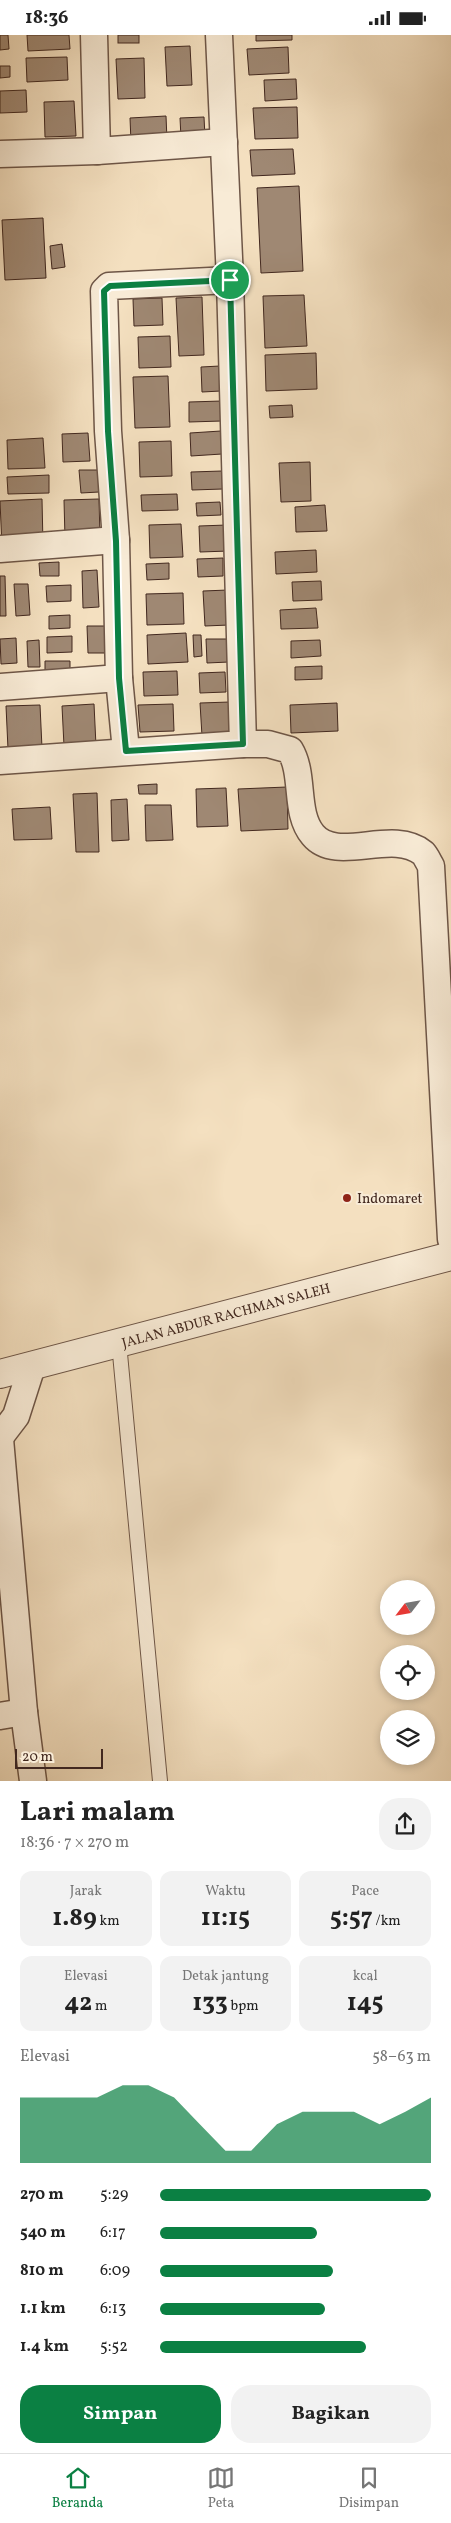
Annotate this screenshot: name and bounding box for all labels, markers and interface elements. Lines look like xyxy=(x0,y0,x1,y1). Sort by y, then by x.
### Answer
text: 18:36 xyxy=(25,5,69,31)
pin xyxy=(209,259,251,301)
icon: arrive xyxy=(216,266,244,294)
place label: Indomaret xyxy=(357,1190,423,1209)
marker: Indomaret xyxy=(341,1192,353,1204)
street label: JALAN ABDUR RACHMAN SALEH xyxy=(120,1279,333,1353)
north arrow xyxy=(380,1580,435,1635)
map controls xyxy=(380,1580,435,1765)
button: locate xyxy=(380,1645,435,1700)
button: layers xyxy=(380,1710,435,1765)
scale bar xyxy=(15,1745,102,1769)
text: 20 m xyxy=(22,1748,53,1767)
text: Lari malam xyxy=(20,1793,175,1832)
button: share xyxy=(379,1798,431,1850)
text: 18:36 · 7 × 270 m xyxy=(20,1832,129,1854)
text: Jarak xyxy=(70,1882,102,1901)
text: Waktu xyxy=(205,1882,246,1901)
text: Pace xyxy=(351,1882,379,1901)
text: 1.89 xyxy=(52,1901,97,1936)
text: 11:15 xyxy=(201,1901,250,1936)
text: 5:57 xyxy=(330,1901,373,1936)
text: km xyxy=(97,1912,120,1931)
text: /km xyxy=(373,1912,401,1931)
text: Elevasi xyxy=(64,1967,108,1986)
text: Detak jantung xyxy=(182,1967,269,1986)
text: kcal xyxy=(353,1967,378,1986)
text: 42 xyxy=(64,1986,92,2021)
text: 133 xyxy=(192,1986,228,2021)
text: 145 xyxy=(347,1986,384,2021)
text: m xyxy=(92,1997,108,2016)
text: bpm xyxy=(228,1997,259,2016)
text: Elevasi xyxy=(20,2046,70,2068)
text: 58–63 m xyxy=(372,2046,431,2068)
text: 270 m xyxy=(20,2184,64,2206)
text: 5:29 xyxy=(100,2184,128,2206)
text: 540 m xyxy=(20,2222,66,2244)
text: 6:17 xyxy=(100,2222,126,2244)
text: 810 m xyxy=(20,2260,64,2282)
text: 6:09 xyxy=(100,2260,130,2282)
text: 1.1 km xyxy=(20,2298,66,2320)
text: 6:13 xyxy=(100,2298,126,2320)
text: 1.4 km xyxy=(20,2336,69,2358)
text: 5:52 xyxy=(100,2336,128,2358)
button: Simpan xyxy=(20,2385,221,2443)
button: Bagikan xyxy=(231,2385,431,2443)
tab: Beranda xyxy=(52,2464,103,2513)
tab: Peta xyxy=(207,2464,235,2513)
tab: Disimpan xyxy=(339,2464,399,2513)

